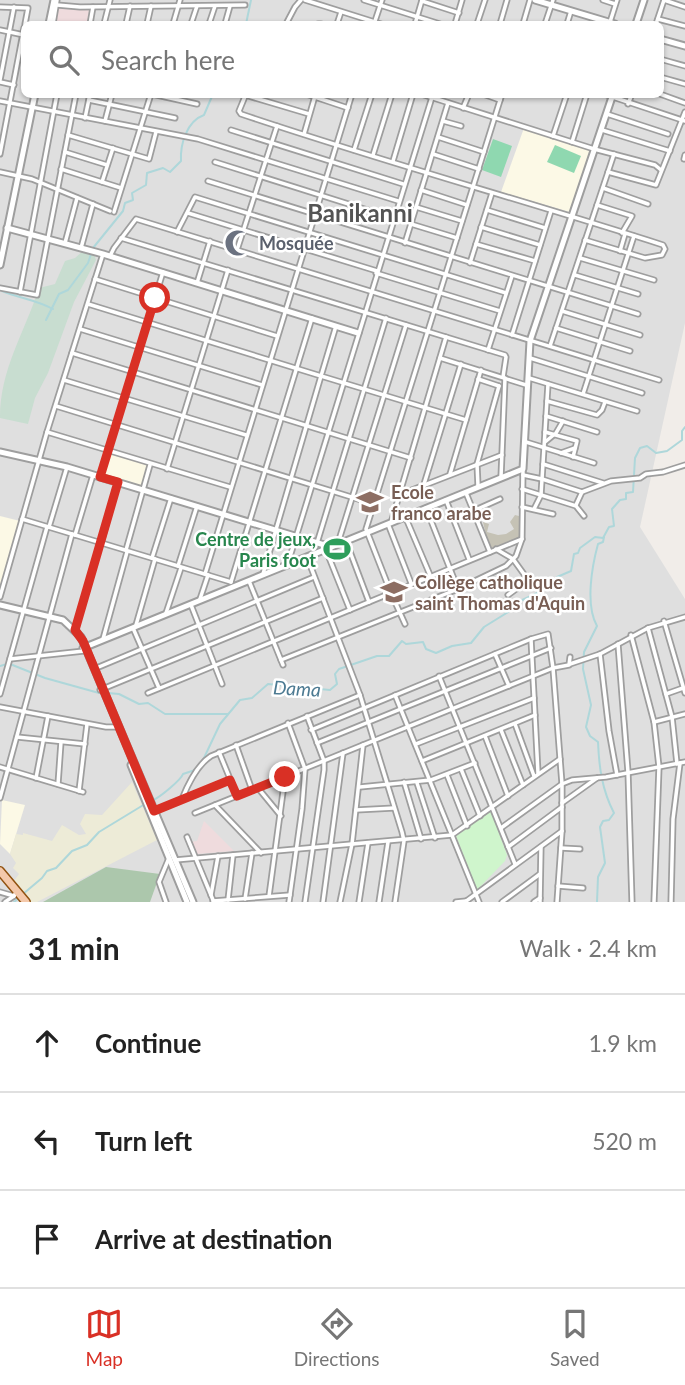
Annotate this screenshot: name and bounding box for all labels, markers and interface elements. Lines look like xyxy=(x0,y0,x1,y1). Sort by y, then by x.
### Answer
search box xyxy=(21,21,664,98)
icon: search xyxy=(45,41,83,79)
text: Search here xyxy=(101,44,235,76)
district label: Banikanni xyxy=(307,198,413,227)
mosque icon: Mosquée xyxy=(223,228,253,258)
place label: Mosquée xyxy=(259,232,334,254)
route start xyxy=(139,282,170,313)
place label: Ecole franco arabe xyxy=(391,481,492,524)
school or university icon: Ecole franco arabe xyxy=(355,487,385,517)
place label: Centre de jeux, Paris foot xyxy=(195,528,316,571)
sports icon: Centre de jeux, Paris foot xyxy=(322,534,352,564)
place label: Collège catholique saint Thomas d'Aquin xyxy=(415,571,585,614)
school or university icon: Collège catholique saint Thomas d'Aquin xyxy=(379,577,409,607)
water label: Dama xyxy=(273,675,321,701)
route end xyxy=(269,761,300,792)
text: 31 min xyxy=(28,930,120,966)
text: Walk · 2.4 km xyxy=(520,934,657,962)
icon: ahead xyxy=(28,1024,66,1062)
text: Continue xyxy=(95,1027,201,1059)
text: 1.9 km xyxy=(588,1029,657,1057)
icon: left xyxy=(28,1122,66,1160)
text: Turn left xyxy=(95,1125,192,1157)
text: 520 m xyxy=(592,1127,657,1155)
icon: arrive xyxy=(28,1220,66,1258)
text: Arrive at destination xyxy=(95,1223,332,1255)
tab: Map xyxy=(85,1305,123,1370)
tab: Directions xyxy=(294,1305,380,1370)
tab: Saved xyxy=(550,1305,600,1370)

